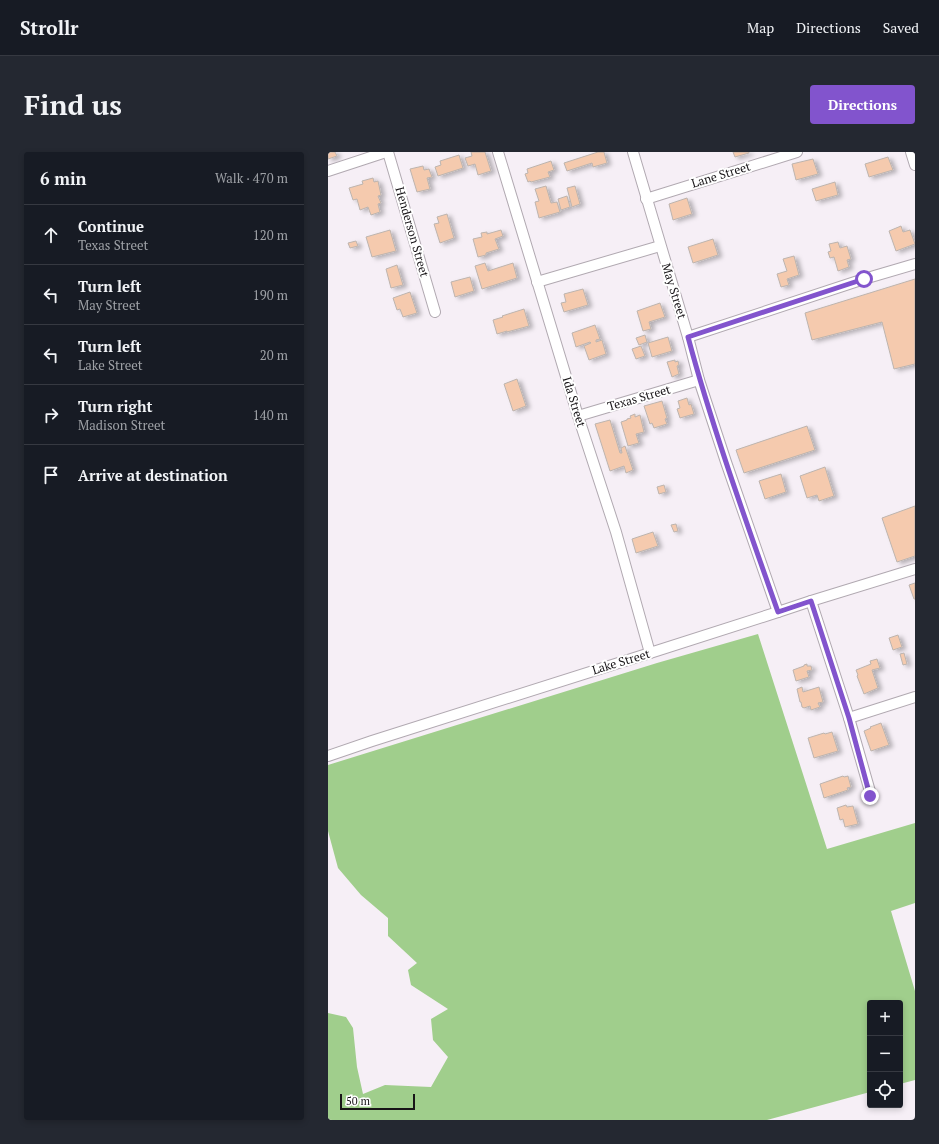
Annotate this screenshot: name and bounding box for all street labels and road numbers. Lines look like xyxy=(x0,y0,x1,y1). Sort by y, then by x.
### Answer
street label: Lane Street xyxy=(690,158,753,191)
street label: Henderson Street xyxy=(392,185,433,279)
street label: May Street xyxy=(659,261,690,321)
street label: Ida Street xyxy=(560,375,589,429)
street label: Texas Street xyxy=(606,381,673,414)
street label: Lake Street xyxy=(590,645,652,677)

